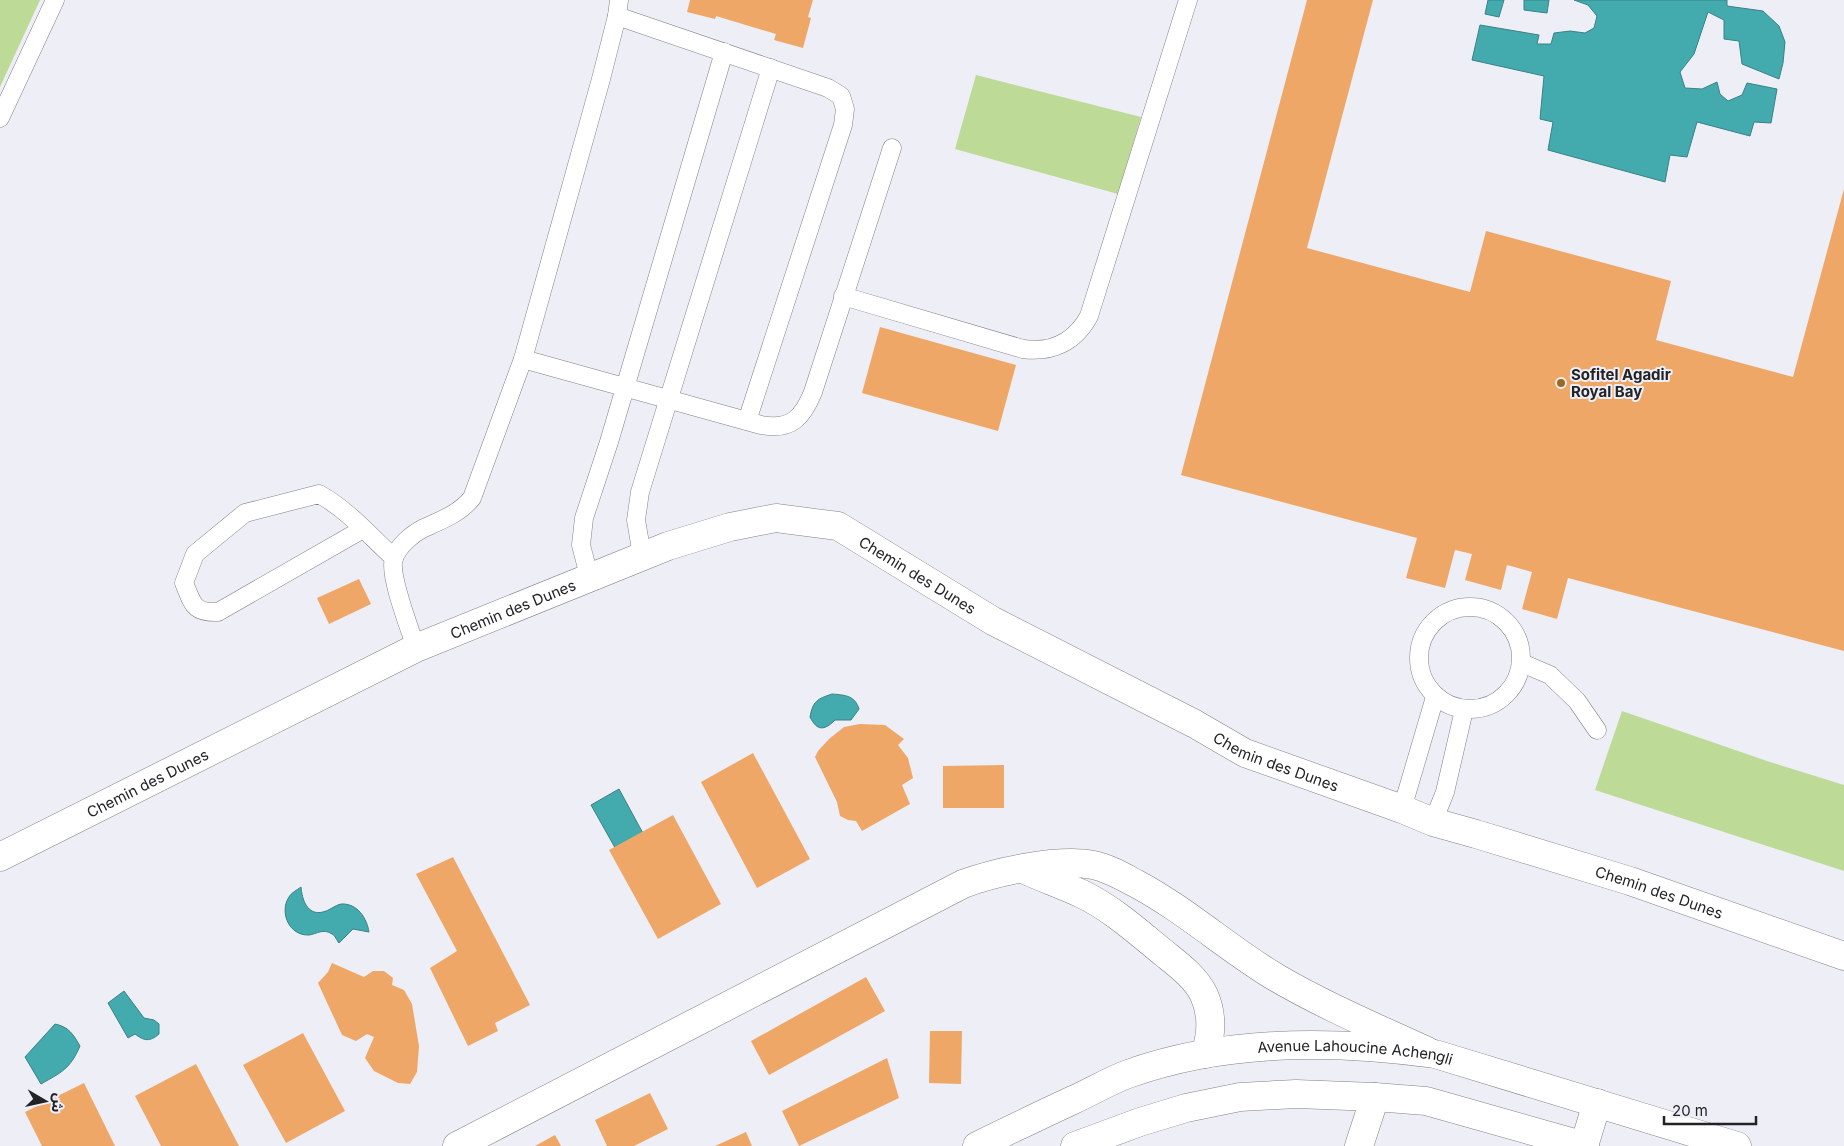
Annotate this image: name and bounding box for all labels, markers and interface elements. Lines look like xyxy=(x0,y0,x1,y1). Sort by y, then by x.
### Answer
place label: Sofitel Agadir Royal Bay xyxy=(1571,365,1671,401)
marker: Sofitel Agadir Royal Bay xyxy=(1555,377,1567,389)
street label: Chemin des Dunes xyxy=(856,532,980,618)
street label: Chemin des Dunes xyxy=(447,575,578,643)
street label: Chemin des Dunes xyxy=(1210,727,1341,795)
street label: Chemin des Dunes xyxy=(83,744,212,821)
street label: Chemin des Dunes xyxy=(1593,861,1726,922)
street label: Avenue Lahoucine Achengli xyxy=(1257,1035,1455,1068)
north arrow xyxy=(20,1076,70,1126)
text: ش xyxy=(48,1092,68,1114)
scale bar xyxy=(1664,1094,1756,1126)
text: 20 m xyxy=(1672,1101,1708,1120)

